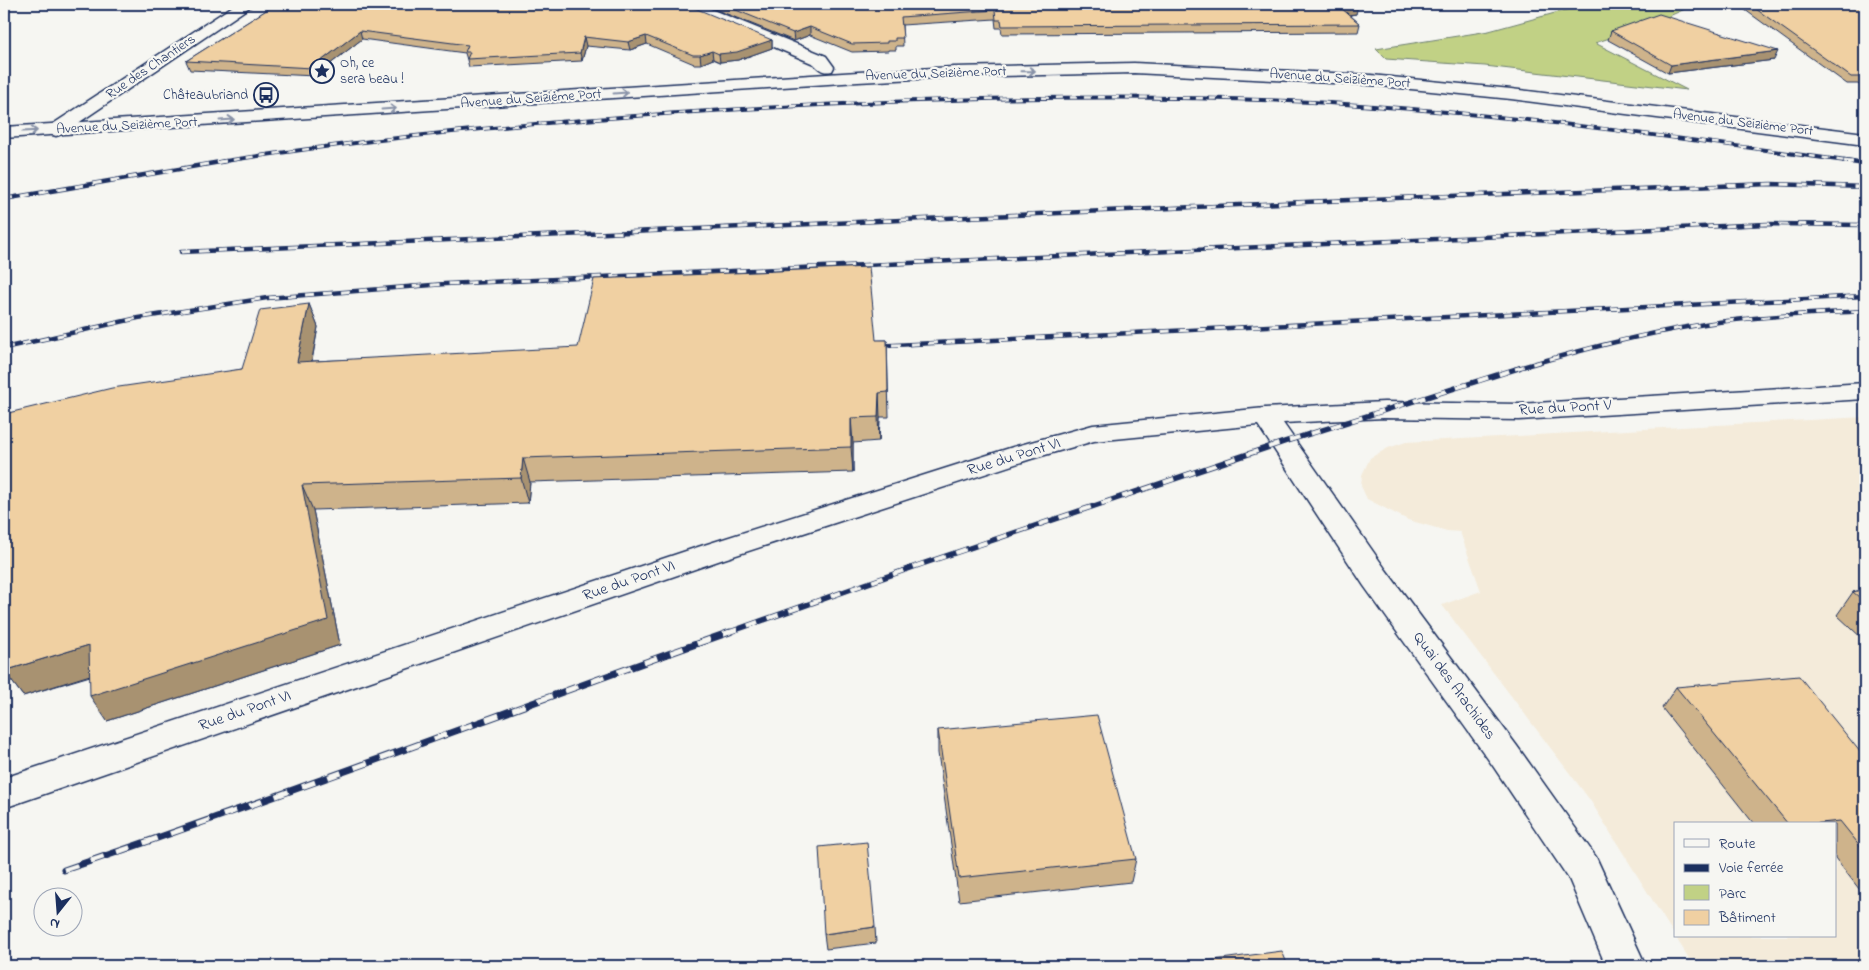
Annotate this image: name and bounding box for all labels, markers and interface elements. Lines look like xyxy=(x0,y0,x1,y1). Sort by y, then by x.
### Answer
street label: Rue des Chantiers xyxy=(102,29,200,105)
place label: Oh, ce sera beau ! xyxy=(340,53,404,90)
place icon: Oh, ce sera beau ! xyxy=(309,58,335,84)
street label: Avenue du Seizième Port xyxy=(865,61,1007,87)
street label: Avenue du Seizième Port xyxy=(1269,64,1412,94)
one-way arrow xyxy=(1019,66,1035,75)
bus stop icon: Châteaubriand xyxy=(253,82,279,108)
street label: Avenue du Seizième Port xyxy=(460,84,603,114)
place label: Châteaubriand xyxy=(163,85,248,106)
one-way arrow xyxy=(613,88,629,97)
one-way arrow xyxy=(381,104,397,113)
street label: Avenue du Seizième Port xyxy=(1672,104,1815,142)
street label: Avenue du Seizième Port xyxy=(56,112,198,140)
one-way arrow xyxy=(218,115,234,124)
one-way arrow xyxy=(22,127,38,136)
street label: Rue du Pont V xyxy=(1518,394,1612,422)
street label: Rue du Pont VI xyxy=(964,431,1064,483)
street label: Rue du Pont VI xyxy=(580,554,678,608)
street label: Quai des Arachides xyxy=(1407,627,1501,745)
street label: Rue du Pont VI xyxy=(196,684,294,738)
legend xyxy=(1674,822,1836,938)
text: Route xyxy=(1719,833,1756,855)
text: Voie ferrée xyxy=(1718,857,1784,879)
text: Parc xyxy=(1719,883,1747,905)
north arrow xyxy=(32,888,82,938)
text: Bâtiment xyxy=(1718,907,1776,929)
text: N xyxy=(47,912,62,934)

